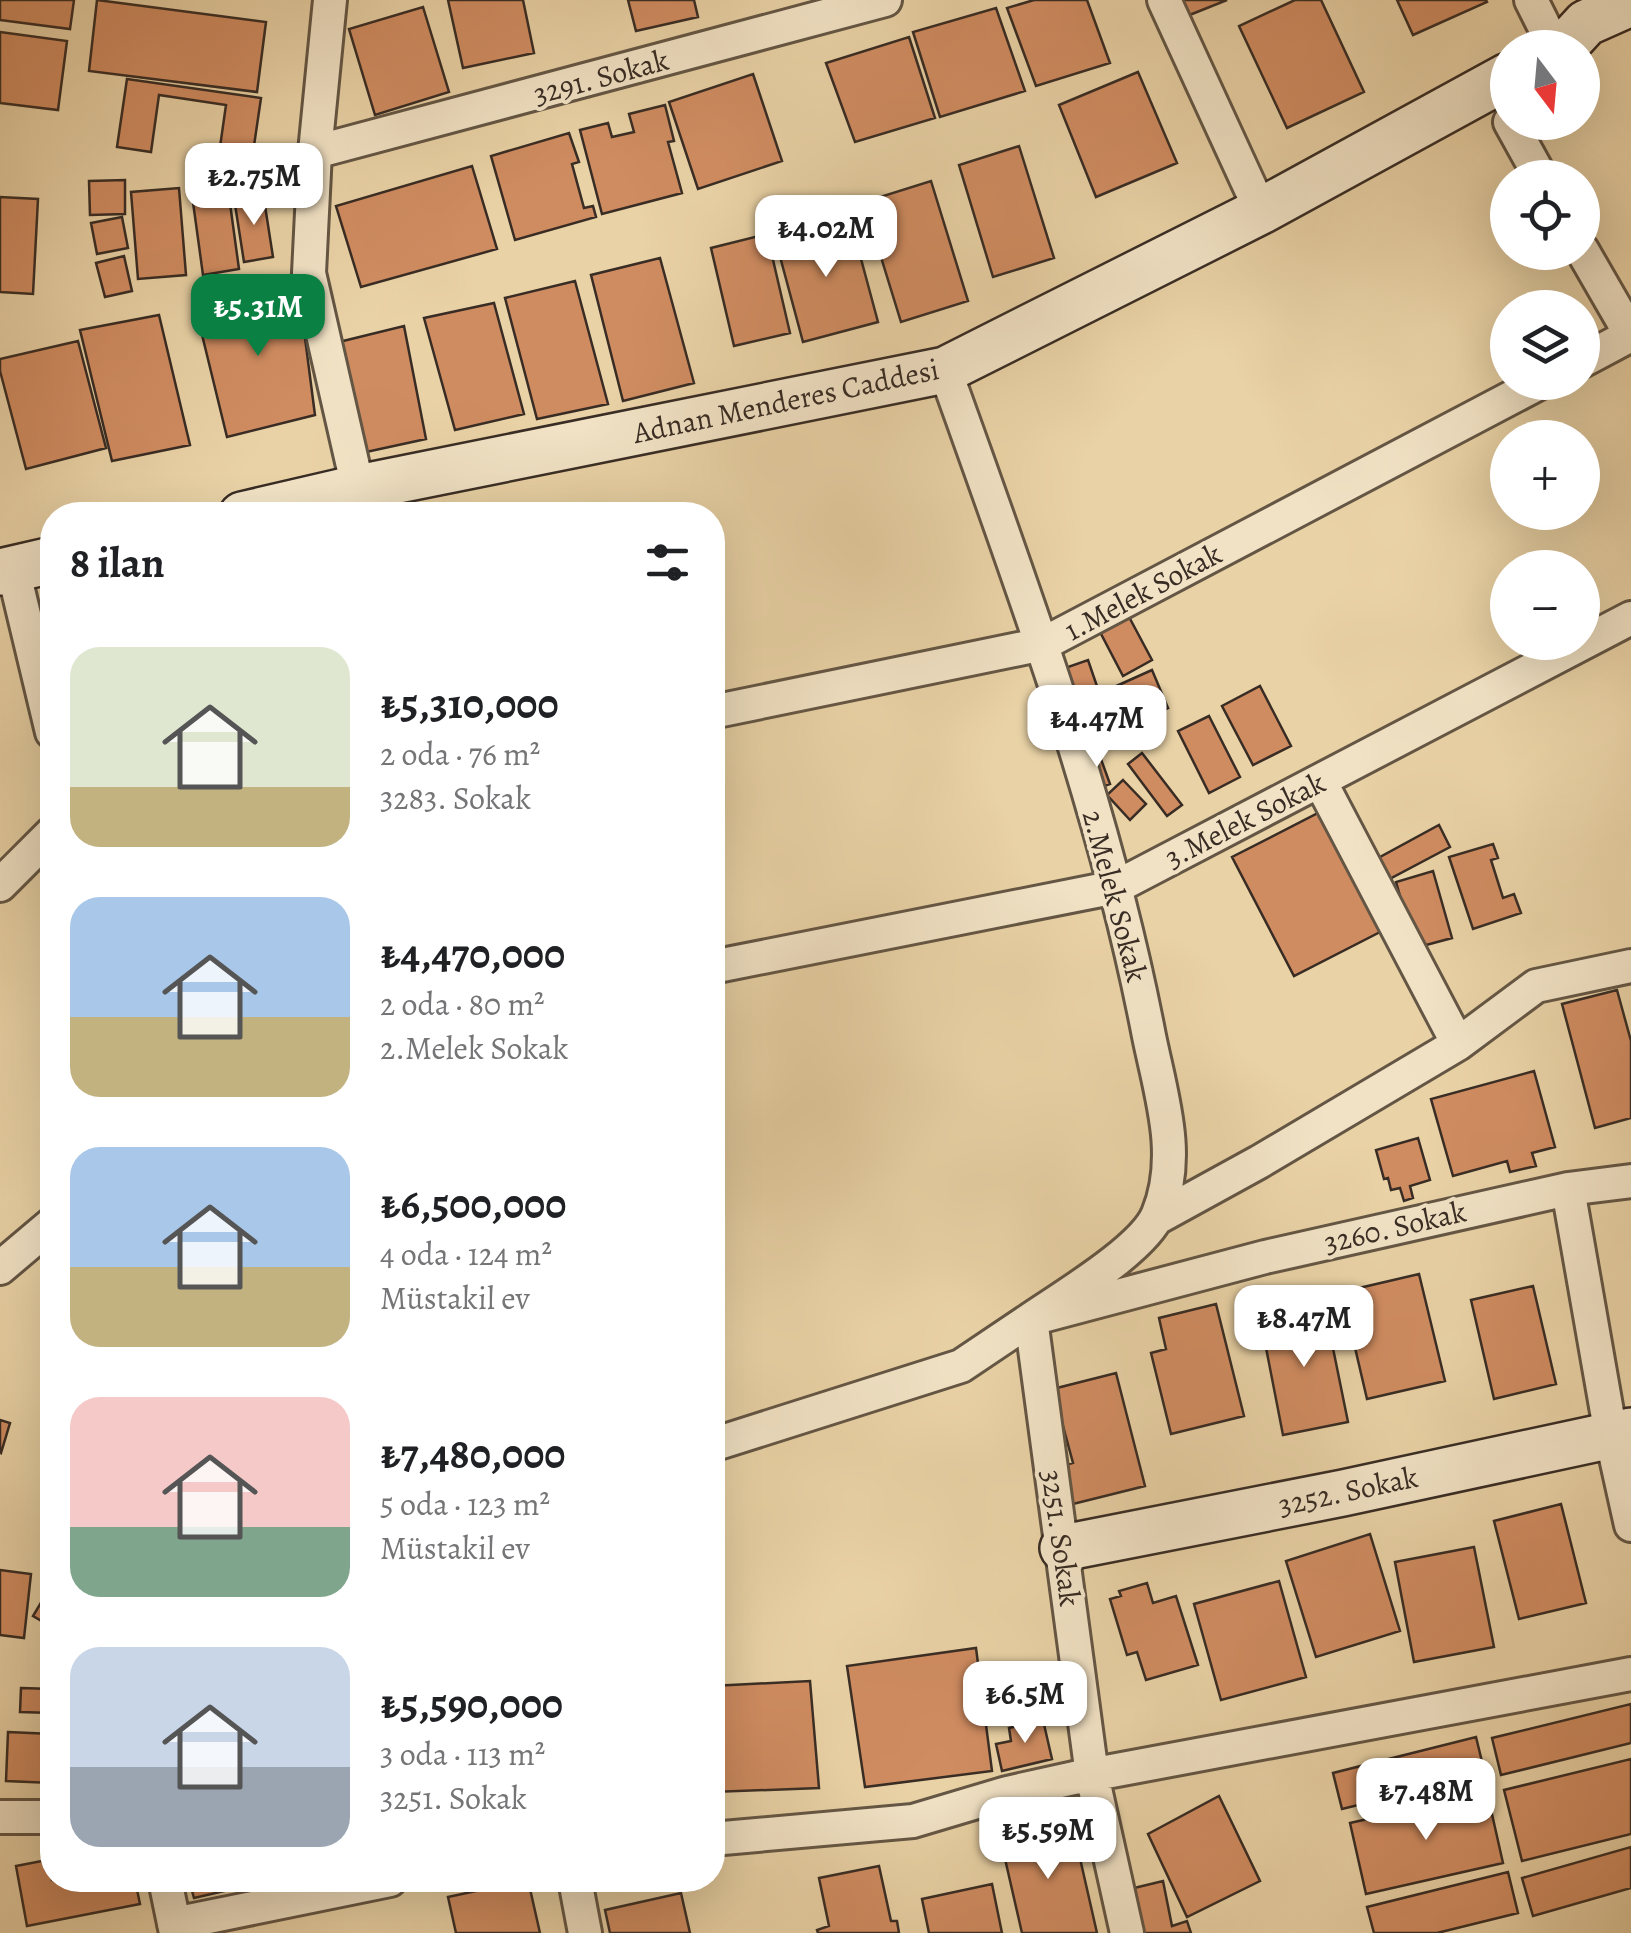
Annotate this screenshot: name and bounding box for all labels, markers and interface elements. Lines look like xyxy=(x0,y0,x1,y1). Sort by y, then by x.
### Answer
north arrow xyxy=(1490,30,1600,140)
map controls xyxy=(1490,30,1600,660)
street label: 3291. Sokak xyxy=(529,40,673,114)
pin: ₺2.75M xyxy=(173,143,335,228)
text: ₺2.75M xyxy=(207,153,301,197)
button: locate xyxy=(1490,160,1600,270)
pin: ₺4.02M xyxy=(745,195,907,280)
text: ₺4.02M xyxy=(777,205,875,249)
pin: ₺5.31M xyxy=(177,274,339,359)
text: ₺5.31M xyxy=(213,284,303,328)
button: layers xyxy=(1490,290,1600,400)
street label: Adnan Menderes Caddesi xyxy=(628,349,943,453)
button: + xyxy=(1490,420,1600,530)
text: 8 ilan xyxy=(70,534,165,591)
street label: 1.Melek Sokak xyxy=(1057,534,1229,650)
icon: filters xyxy=(640,535,695,590)
button: − xyxy=(1490,550,1600,660)
text: ₺5,310,000 xyxy=(380,675,559,732)
pin: ₺4.47M xyxy=(1016,685,1178,770)
icon: home xyxy=(150,687,270,807)
text: ₺4.47M xyxy=(1049,695,1145,739)
text: 2 oda · 76 m² xyxy=(380,732,540,776)
street label: 3.Melek Sokak xyxy=(1158,762,1332,878)
text: 3283. Sokak xyxy=(380,776,531,820)
street label: 2.Melek Sokak xyxy=(1073,805,1157,987)
text: ₺4,470,000 xyxy=(380,925,565,982)
icon: home xyxy=(150,937,270,1057)
text: 2 oda · 80 m² xyxy=(380,982,545,1026)
text: 2.Melek Sokak xyxy=(380,1026,568,1070)
text: ₺6,500,000 xyxy=(380,1175,566,1232)
icon: home xyxy=(150,1187,270,1307)
street label: 3260. Sokak xyxy=(1320,1191,1470,1263)
text: 4 oda · 124 m² xyxy=(380,1232,552,1276)
text: Müstakil ev xyxy=(380,1276,530,1320)
pin: ₺8.47M xyxy=(1223,1285,1385,1370)
text: ₺8.47M xyxy=(1256,1295,1352,1339)
text: ₺7,480,000 xyxy=(380,1425,565,1482)
icon: home xyxy=(150,1437,270,1557)
street label: 3252. Sokak xyxy=(1274,1457,1422,1525)
street label: 3251. Sokak xyxy=(1032,1467,1090,1609)
text: 5 oda · 123 m² xyxy=(380,1482,550,1526)
text: Müstakil ev xyxy=(380,1526,530,1570)
pin: ₺6.5M xyxy=(955,1661,1095,1746)
text: ₺6.5M xyxy=(985,1671,1065,1715)
text: ₺5,590,000 xyxy=(380,1675,563,1732)
icon: home xyxy=(150,1687,270,1807)
text: 3 oda · 113 m² xyxy=(380,1732,545,1776)
pin: ₺7.48M xyxy=(1345,1758,1507,1843)
text: ₺7.48M xyxy=(1378,1768,1474,1812)
text: 3251. Sokak xyxy=(380,1776,527,1820)
pin: ₺5.59M xyxy=(967,1797,1129,1882)
text: ₺5.59M xyxy=(1001,1807,1095,1851)

